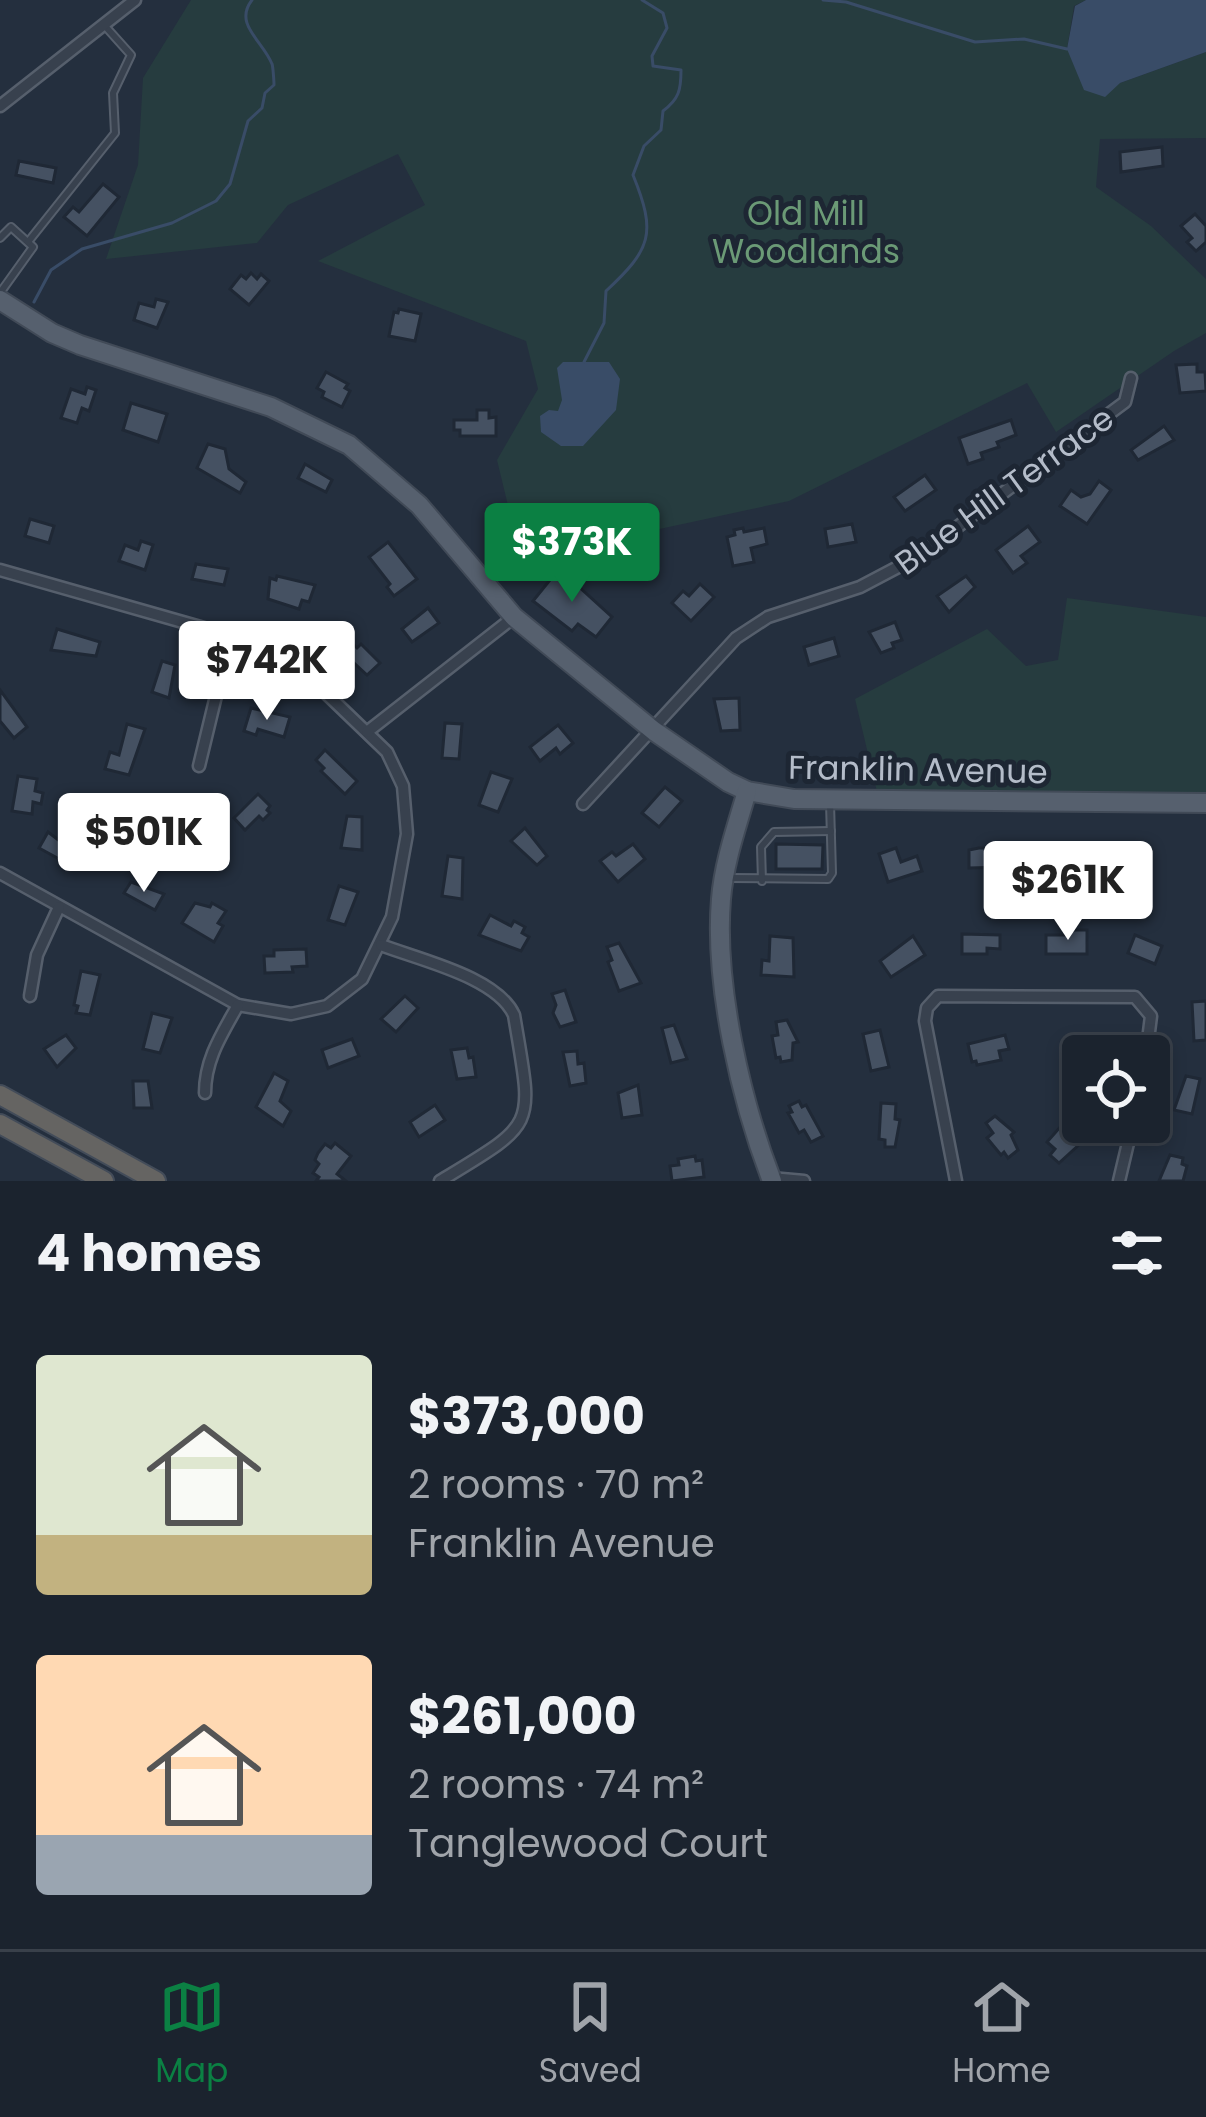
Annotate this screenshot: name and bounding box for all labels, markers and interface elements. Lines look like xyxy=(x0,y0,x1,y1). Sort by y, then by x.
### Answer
park label: Old Mill Woodlands xyxy=(712,190,900,275)
street label: Blue Hill Terrace xyxy=(885,395,1123,586)
pin: $373K xyxy=(488,503,656,605)
text: $373K xyxy=(512,514,632,569)
pin: $742K xyxy=(183,621,351,723)
text: $742K xyxy=(206,632,328,687)
street label: Franklin Avenue xyxy=(788,744,1048,795)
pin: $501K xyxy=(60,793,228,895)
text: $501K xyxy=(85,804,203,859)
pin: $261K xyxy=(984,841,1152,943)
text: $261K xyxy=(1011,852,1125,907)
map controls xyxy=(1062,1035,1170,1143)
button: locate xyxy=(1062,1035,1170,1143)
text: 4 homes xyxy=(36,1217,262,1289)
icon: filters xyxy=(1104,1220,1170,1286)
text: $373,000 xyxy=(408,1380,645,1452)
icon: home xyxy=(132,1403,276,1547)
text: 2 rooms · 70 m² xyxy=(408,1457,704,1512)
text: Franklin Avenue xyxy=(408,1516,715,1571)
text: $261,000 xyxy=(408,1680,637,1752)
icon: home xyxy=(132,1703,276,1847)
text: 2 rooms · 74 m² xyxy=(408,1757,704,1812)
text: Tanglewood Court xyxy=(408,1816,768,1871)
tab: Map xyxy=(155,1974,228,2096)
tab: Saved xyxy=(539,1974,642,2096)
tab: Home xyxy=(952,1974,1051,2096)

